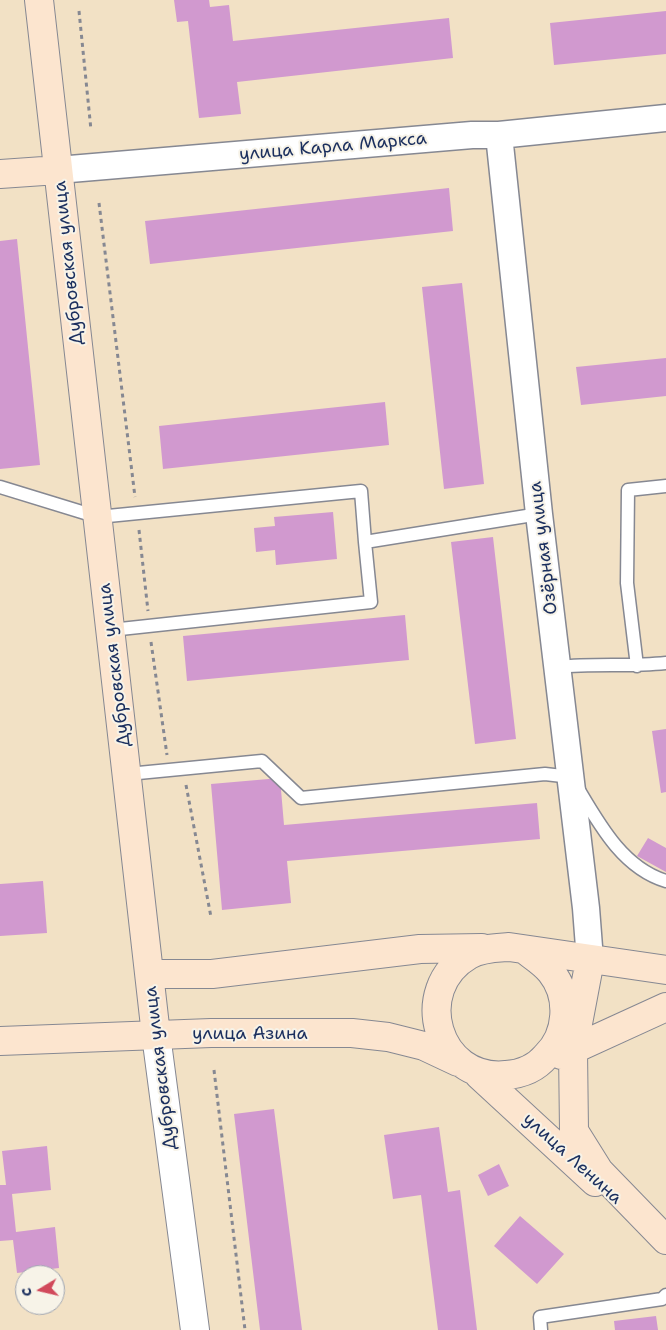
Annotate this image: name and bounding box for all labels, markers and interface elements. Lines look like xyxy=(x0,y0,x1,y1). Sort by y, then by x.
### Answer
street label: улица Карла Маркса xyxy=(238,128,428,166)
street label: Дубровская улица xyxy=(50,180,88,346)
street label: Озёрная улица xyxy=(525,480,563,616)
street label: Дубровская улица xyxy=(94,582,136,748)
street label: Дубровская улица xyxy=(140,985,182,1151)
street label: улица Азина xyxy=(192,1023,308,1045)
street label: улица Ленина xyxy=(518,1109,626,1209)
north arrow xyxy=(15,1265,65,1315)
text: С xyxy=(17,1287,36,1298)

